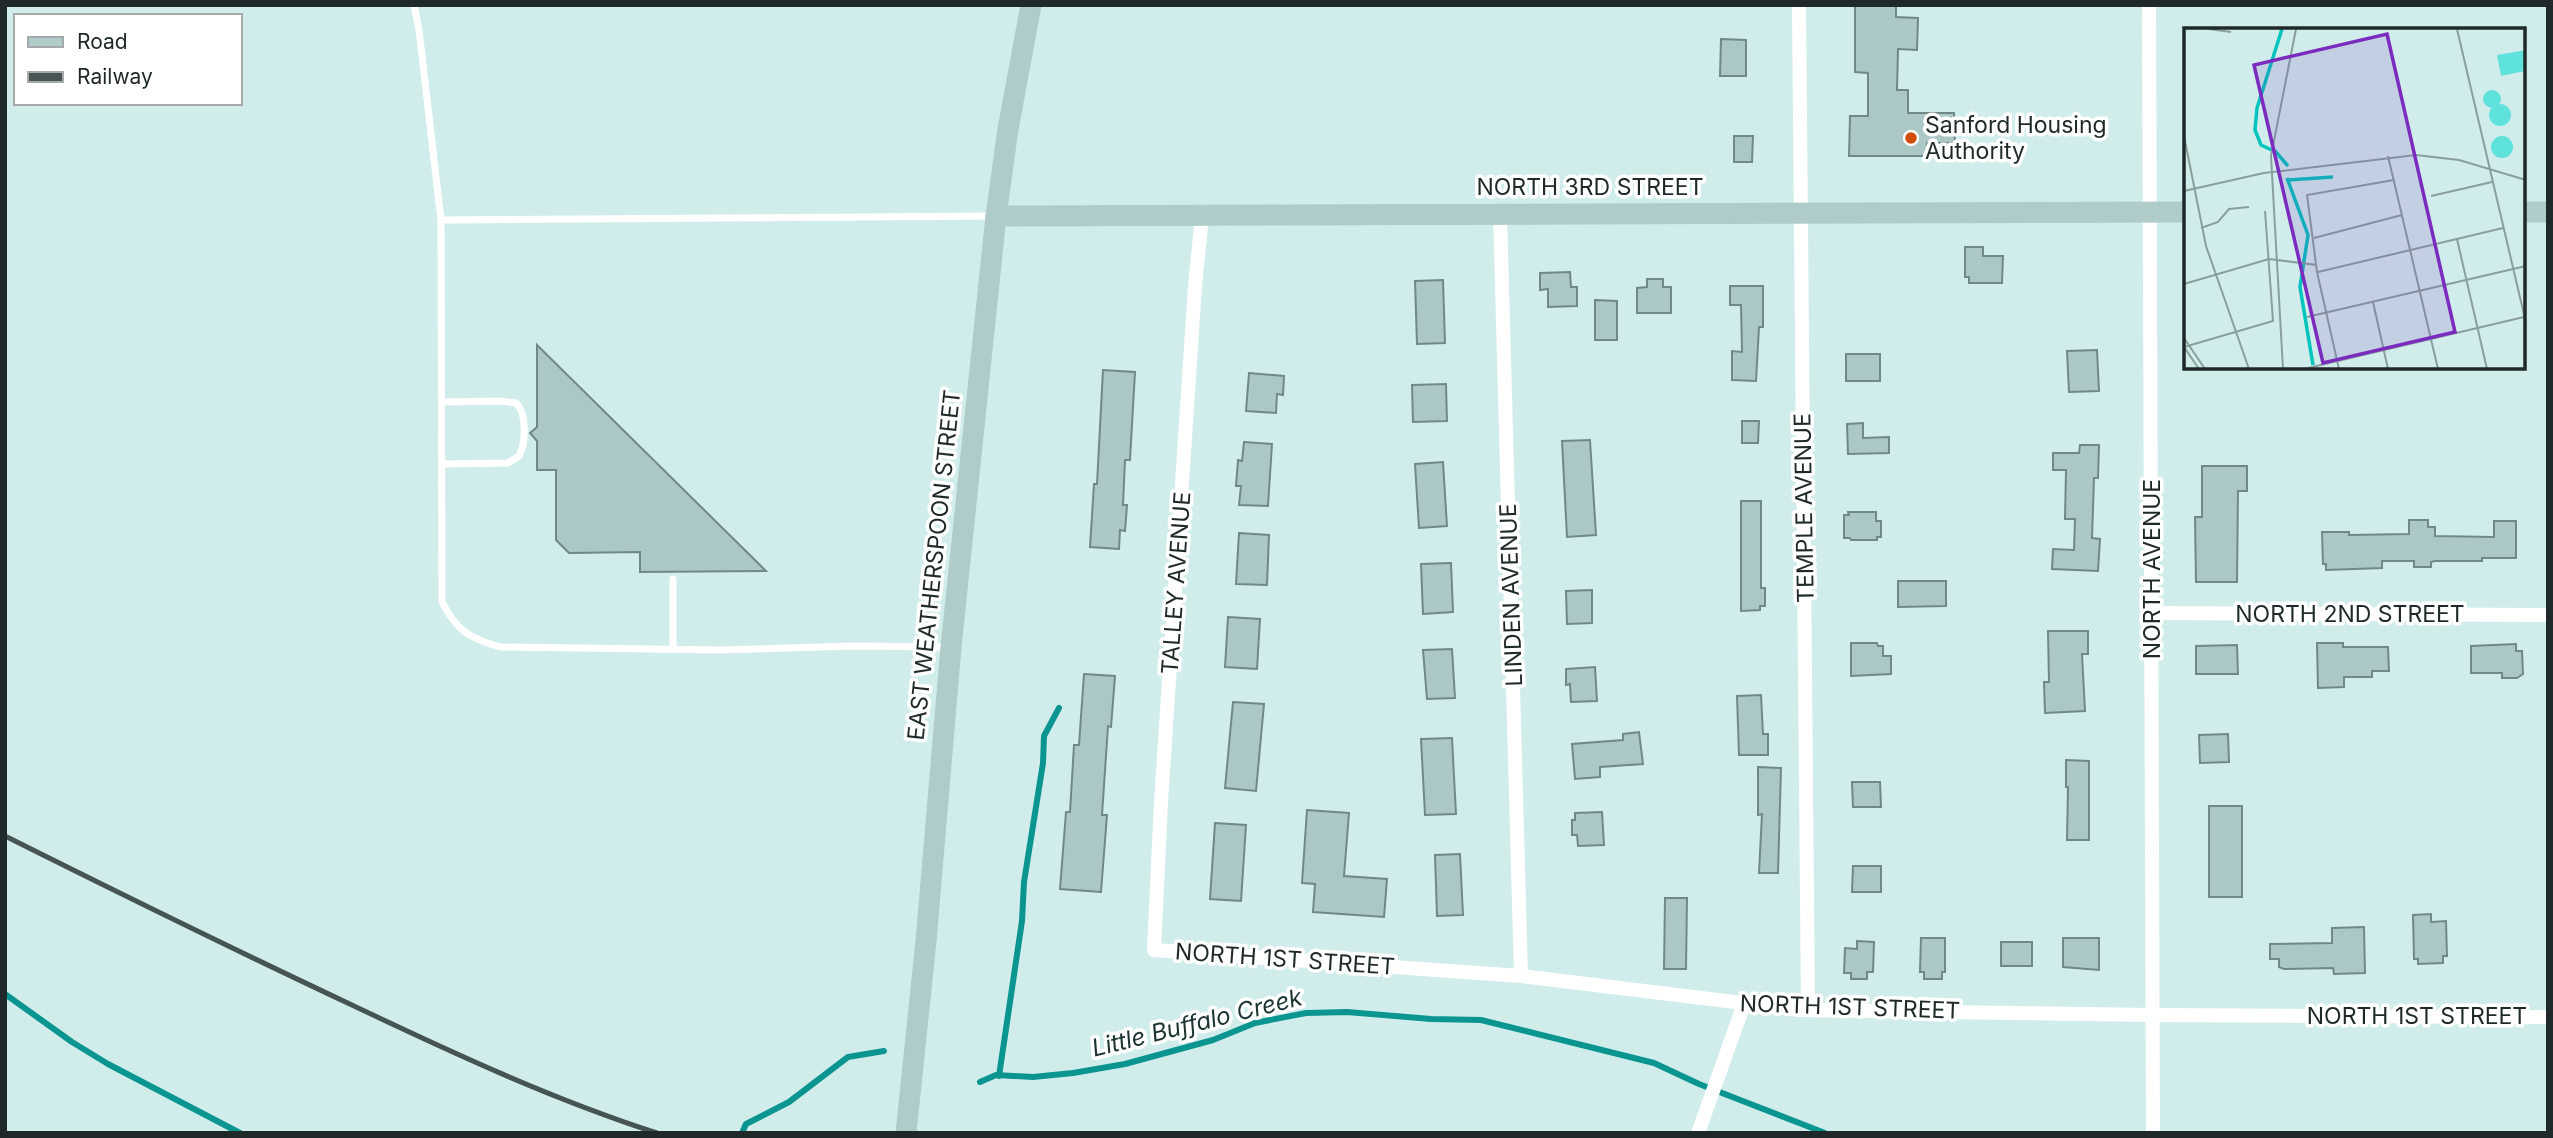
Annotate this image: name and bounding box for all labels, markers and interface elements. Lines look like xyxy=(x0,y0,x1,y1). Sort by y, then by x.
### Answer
legend xyxy=(14,14,242,105)
inset map xyxy=(2184,28,2525,369)
text: Road xyxy=(77,29,128,54)
text: Railway xyxy=(77,64,153,89)
place label: Sanford Housing Authority xyxy=(1925,111,2107,165)
marker: Sanford Housing Authority xyxy=(1903,130,1919,146)
street label: NORTH 3RD STREET xyxy=(1476,173,1704,201)
street label: EAST WEATHERSPOON STREET xyxy=(902,388,966,742)
street label: TEMPLE AVENUE xyxy=(1788,413,1820,603)
street label: NORTH AVENUE xyxy=(2138,479,2166,659)
street label: TALLEY AVENUE xyxy=(1156,491,1196,675)
street label: LINDEN AVENUE xyxy=(1494,503,1528,687)
street label: NORTH 2ND STREET xyxy=(2235,600,2465,628)
street label: NORTH 1ST STREET xyxy=(1174,937,1396,981)
water label: Little Buffalo Creek xyxy=(1089,982,1306,1063)
street label: NORTH 1ST STREET xyxy=(1739,989,1961,1025)
street label: NORTH 1ST STREET xyxy=(2307,1002,2527,1030)

